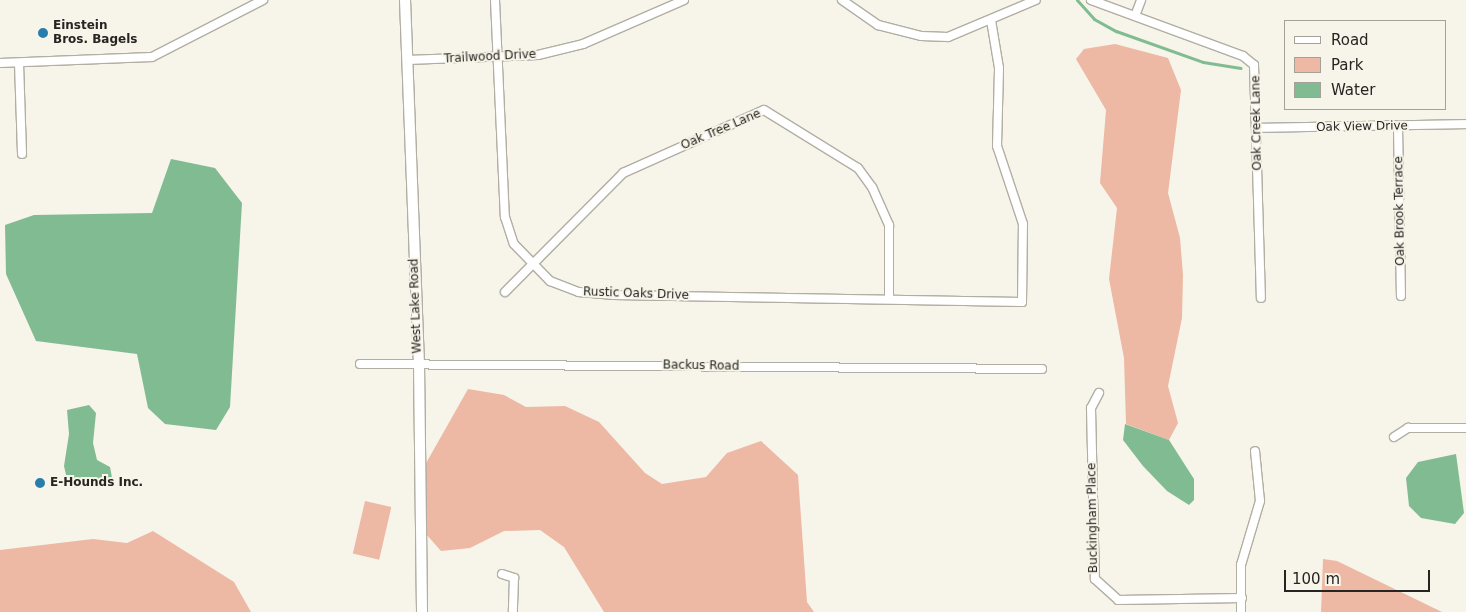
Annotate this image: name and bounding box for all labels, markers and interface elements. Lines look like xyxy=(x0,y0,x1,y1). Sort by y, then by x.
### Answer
place label: Einstein Bros. Bagels xyxy=(53,19,137,47)
legend xyxy=(1284,20,1446,110)
marker: Einstein Bros. Bagels xyxy=(37,27,49,39)
text: Road xyxy=(1331,31,1369,49)
street label: Trailwood Drive xyxy=(443,47,537,67)
text: Park xyxy=(1331,56,1363,74)
street label: Oak Creek Lane xyxy=(1249,75,1265,171)
text: Water xyxy=(1331,81,1375,99)
street label: Oak Tree Lane xyxy=(679,107,763,153)
street label: Oak View Drive xyxy=(1316,119,1408,135)
street label: Oak Brook Terrace xyxy=(1392,156,1408,266)
street label: West Lake Road xyxy=(407,258,425,354)
street label: Rustic Oaks Drive xyxy=(583,285,689,303)
street label: Backus Road xyxy=(663,358,739,374)
street label: Buckingham Place xyxy=(1085,463,1101,573)
place label: E-Hounds Inc. xyxy=(50,476,143,490)
marker: E-Hounds Inc. xyxy=(34,477,46,489)
scale bar xyxy=(1286,560,1432,592)
text: 100 m xyxy=(1292,570,1340,588)

